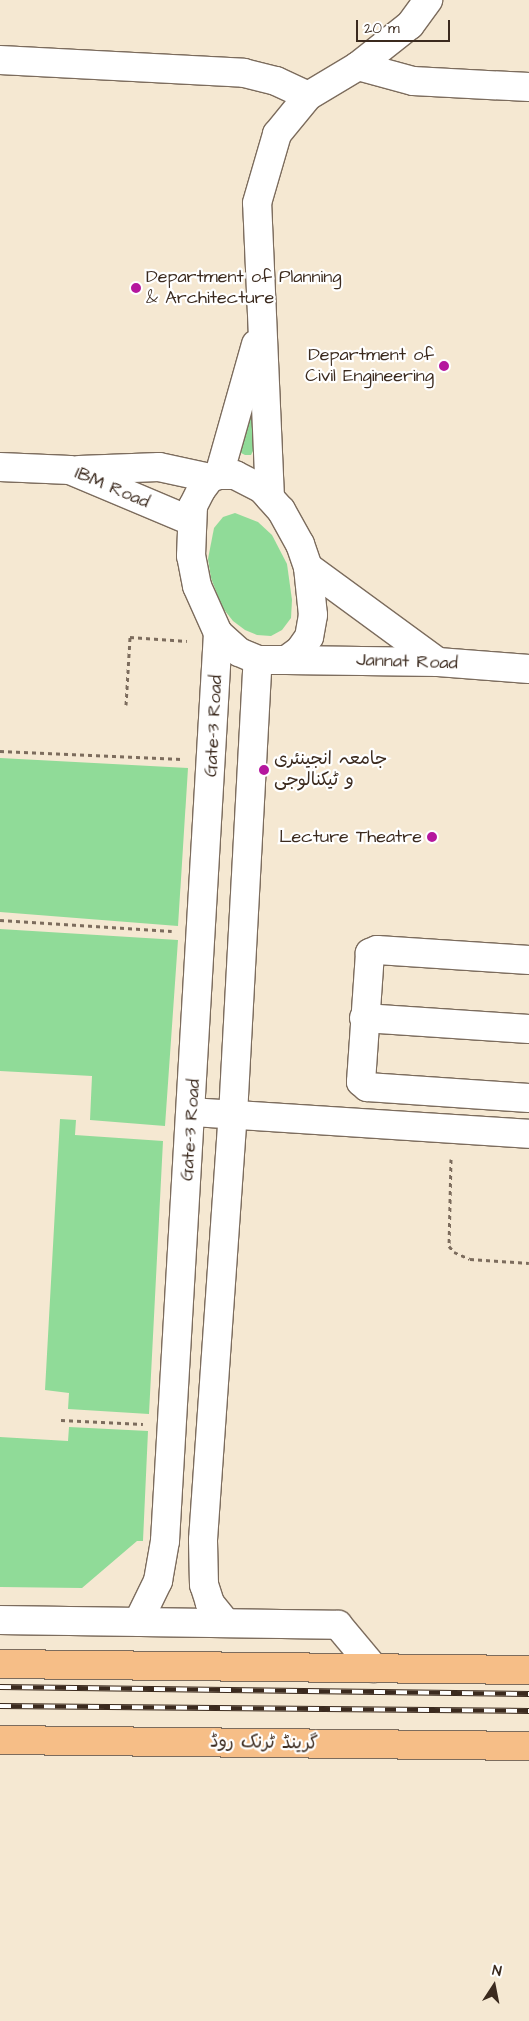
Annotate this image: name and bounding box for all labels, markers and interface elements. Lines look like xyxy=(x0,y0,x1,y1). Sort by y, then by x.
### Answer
scale bar xyxy=(359,10,453,42)
text: 20 m xyxy=(364,18,400,39)
place label: Department of Planning & Architecture xyxy=(146,267,342,310)
marker: Department of Planning & Architecture xyxy=(130,282,142,294)
place label: Department of Civil Engineering xyxy=(305,345,434,388)
marker: Department of Civil Engineering xyxy=(438,360,450,372)
street label: IBM Road xyxy=(71,463,153,513)
street label: Jannat Road xyxy=(356,649,458,675)
street label: Gate-3 Road xyxy=(201,675,227,777)
place label: جامعہ انجینئری و ٹیکنالوجی xyxy=(274,749,387,792)
marker: جامعہ انجینئری و ٹیکنالوجی xyxy=(258,764,270,776)
place label: Lecture Theatre xyxy=(279,826,422,848)
marker: Lecture Theatre xyxy=(426,831,438,843)
street label: Gate-3 Road xyxy=(177,1078,205,1182)
street label: گرینڈ ٹرنک روڈ xyxy=(210,1731,318,1755)
north arrow xyxy=(469,1961,519,2011)
text: N xyxy=(491,1961,503,1982)

